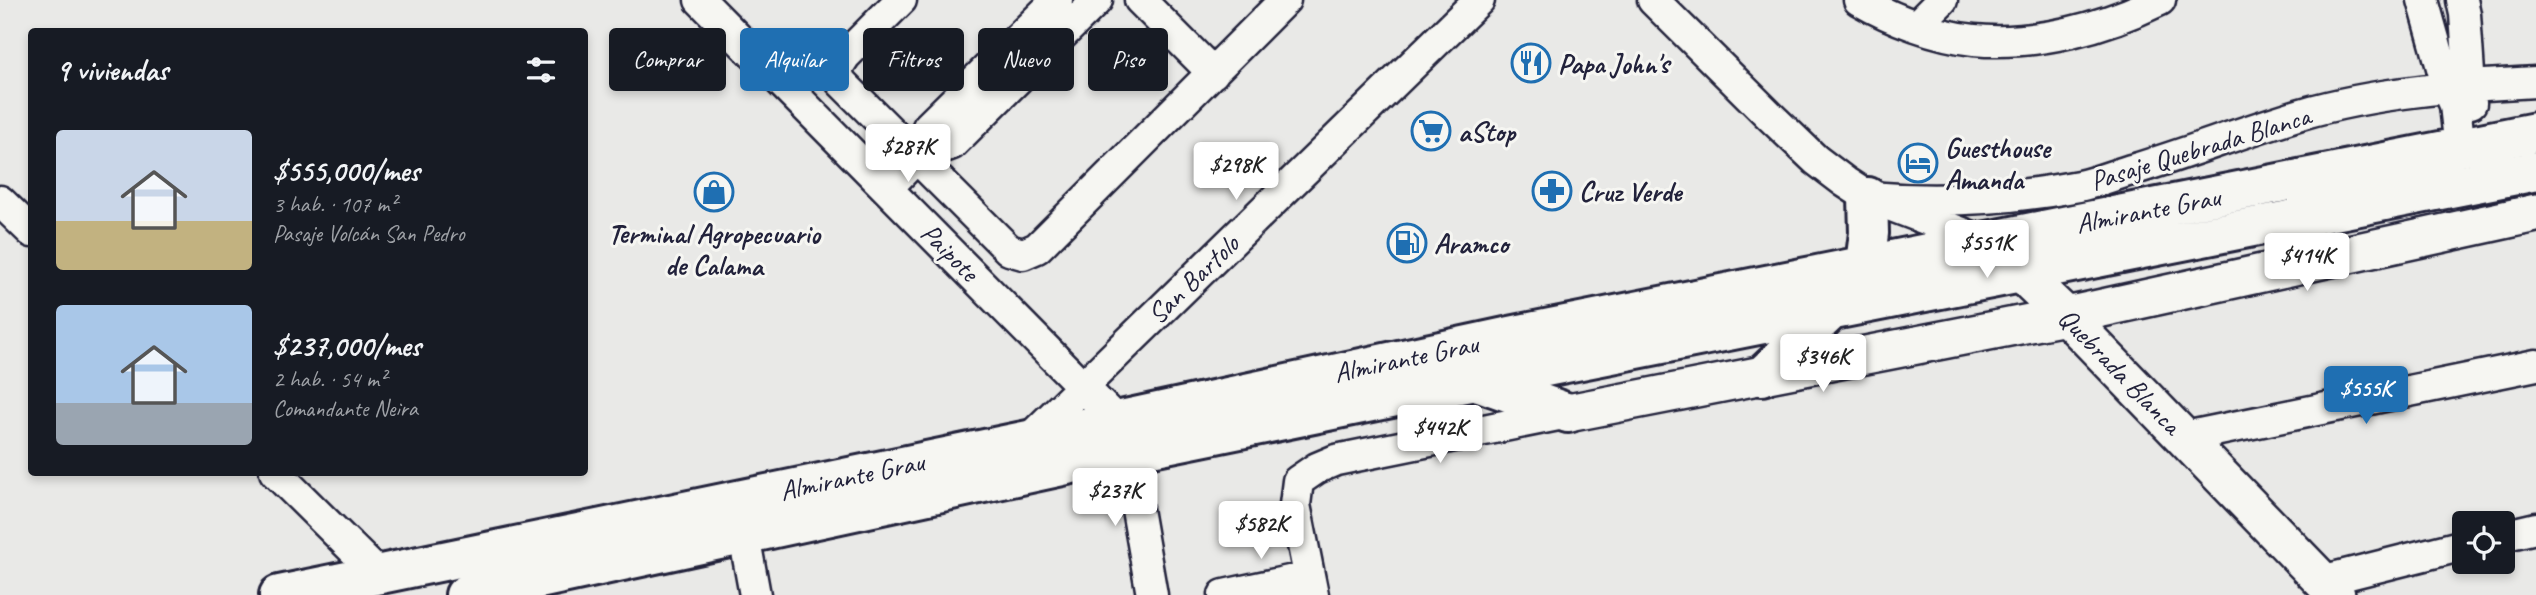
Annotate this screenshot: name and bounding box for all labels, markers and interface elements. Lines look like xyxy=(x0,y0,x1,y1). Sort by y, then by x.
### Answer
chip: Comprar xyxy=(609,28,726,91)
chip: Alquilar xyxy=(740,28,849,91)
chip: Filtros xyxy=(863,28,964,91)
chip: Nuevo xyxy=(978,28,1074,91)
chip: Piso xyxy=(1088,28,1168,91)
restaurant icon: Papa John's xyxy=(1510,42,1552,84)
place label: Papa John's xyxy=(1558,46,1672,81)
text: 9 viviendas xyxy=(56,51,168,89)
icon: filters xyxy=(522,51,560,89)
street label: Pasaje Quebrada Blanca xyxy=(2086,97,2317,198)
supermarket icon: aStop xyxy=(1410,110,1452,152)
place label: aStop xyxy=(1458,114,1517,149)
pin: $287K xyxy=(859,124,957,184)
place label: Guesthouse Amanda xyxy=(1945,130,2053,197)
text: $287K xyxy=(882,132,935,161)
pin: $298K xyxy=(1187,142,1285,202)
hotel icon: Guesthouse Amanda xyxy=(1897,142,1939,184)
text: $298K xyxy=(1210,150,1262,179)
text: $555,000/mes xyxy=(273,152,420,190)
icon: home xyxy=(112,158,196,242)
pharmacy icon: Cruz Verde xyxy=(1531,170,1573,212)
shop icon: Terminal Agropecuario de Calama xyxy=(693,171,735,213)
place label: Cruz Verde xyxy=(1579,174,1684,209)
street label: Almirante Grau xyxy=(2073,179,2225,241)
text: 3 hab. · 107 m² xyxy=(273,190,397,219)
place label: Terminal Agropecuario de Calama xyxy=(608,216,822,283)
street label: Paipote xyxy=(914,216,988,290)
text: Pasaje Volcán San Pedro xyxy=(273,219,465,248)
pin: $551K xyxy=(1938,220,2036,280)
fuel station icon: Aramco xyxy=(1386,222,1428,264)
street label: San Bartolo xyxy=(1140,225,1248,331)
place label: Aramco xyxy=(1434,226,1511,261)
text: $551K xyxy=(1961,228,2013,257)
pin: $414K xyxy=(2258,233,2356,293)
text: $414K xyxy=(2280,241,2334,270)
street label: Quebrada Blanca xyxy=(2051,300,2191,443)
street label: Almirante Grau xyxy=(1331,325,1483,390)
text: $237,000/mes xyxy=(273,327,421,365)
icon: home xyxy=(112,333,196,417)
pin: $346K xyxy=(1774,334,1872,394)
text: $346K xyxy=(1796,342,1850,371)
text: 2 hab. · 54 m² xyxy=(273,365,386,394)
pin: $555K xyxy=(2317,366,2415,426)
text: $555K xyxy=(2340,374,2392,403)
text: Comandante Neira xyxy=(273,394,418,423)
pin: $442K xyxy=(1391,406,1489,465)
text: $442K xyxy=(1413,413,1467,442)
street label: Almirante Grau xyxy=(777,443,929,508)
pin: $237K xyxy=(1066,468,1164,528)
text: $237K xyxy=(1089,476,1142,505)
pin: $582K xyxy=(1212,502,1310,561)
text: $582K xyxy=(1235,509,1287,538)
map controls xyxy=(2452,511,2515,574)
button: locate xyxy=(2452,511,2515,574)

